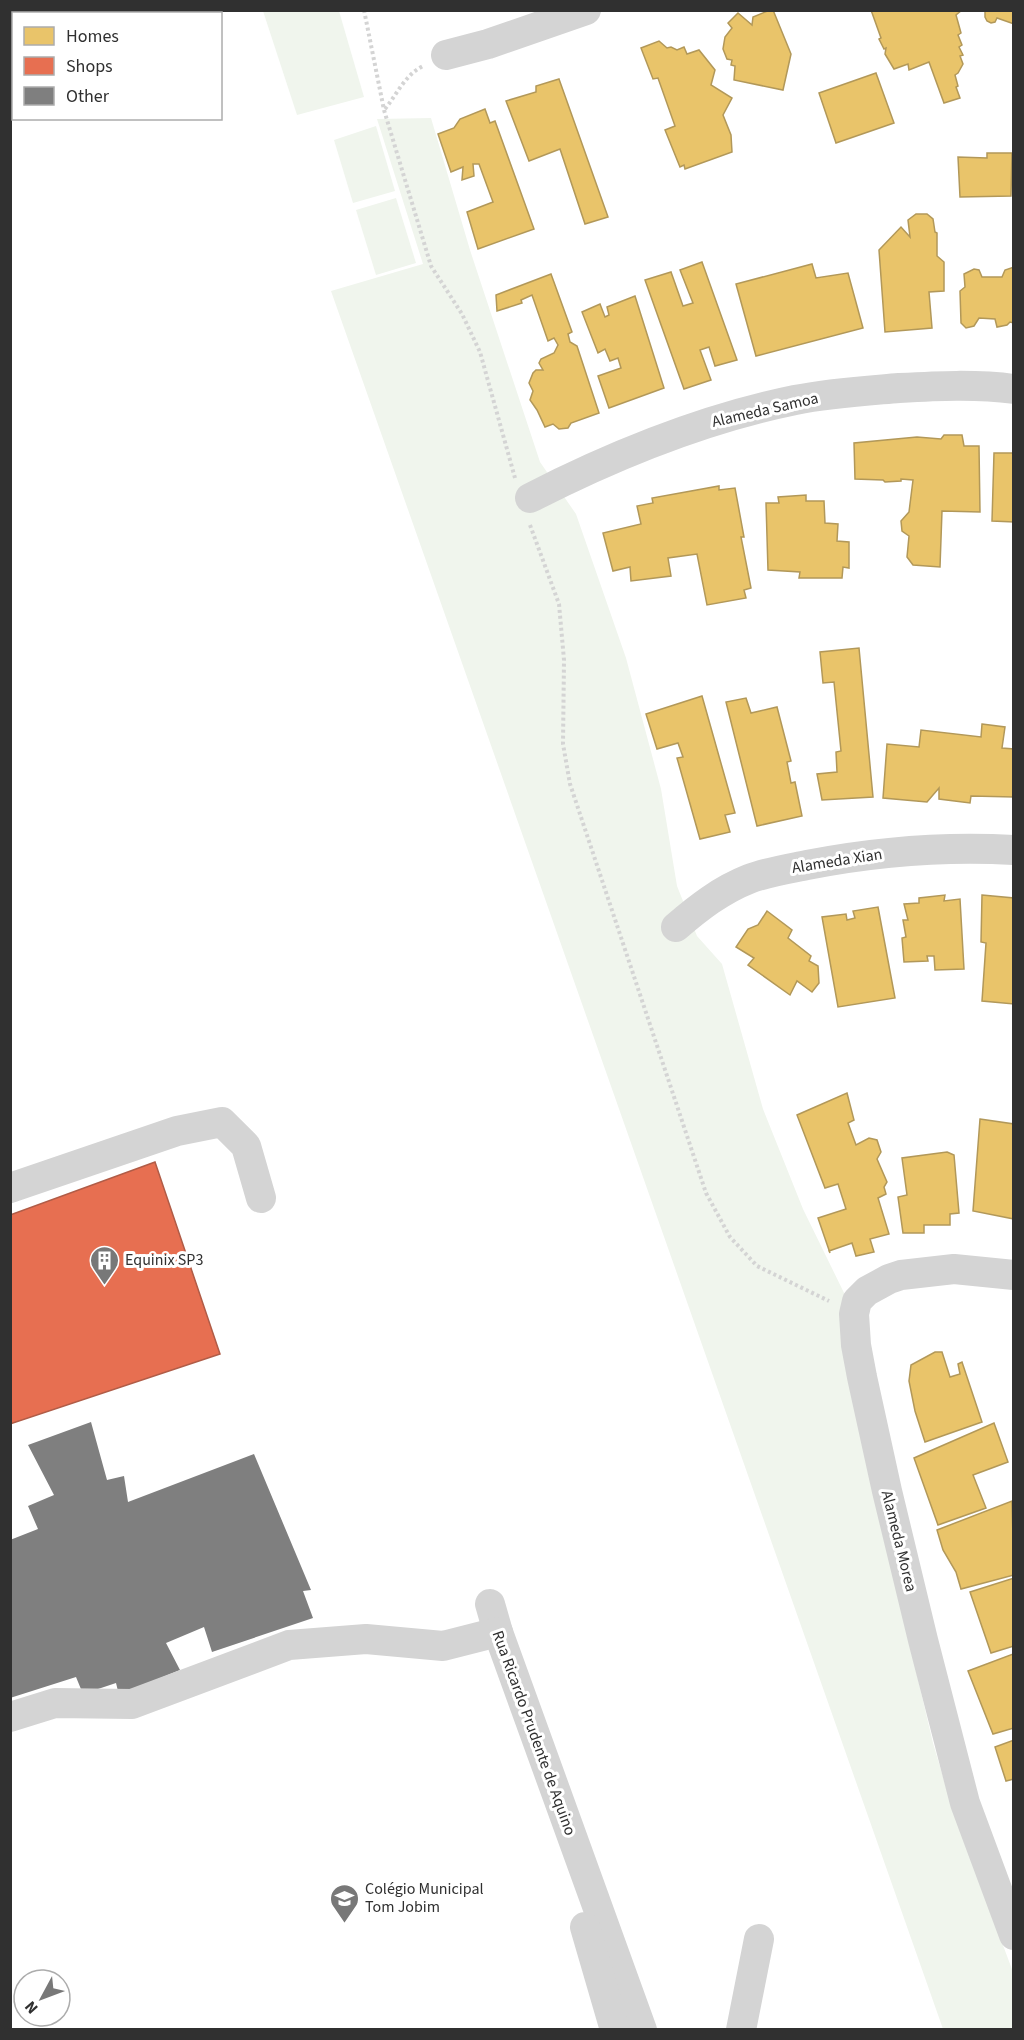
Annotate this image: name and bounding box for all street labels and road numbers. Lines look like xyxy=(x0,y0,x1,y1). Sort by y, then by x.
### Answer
street label: Alameda Samoa xyxy=(710,387,820,433)
street label: Alameda Xian xyxy=(790,843,884,879)
street label: Alameda Morea xyxy=(876,1488,922,1594)
street label: Rua Ricardo Prudente de Aquino xyxy=(487,1628,581,1838)

